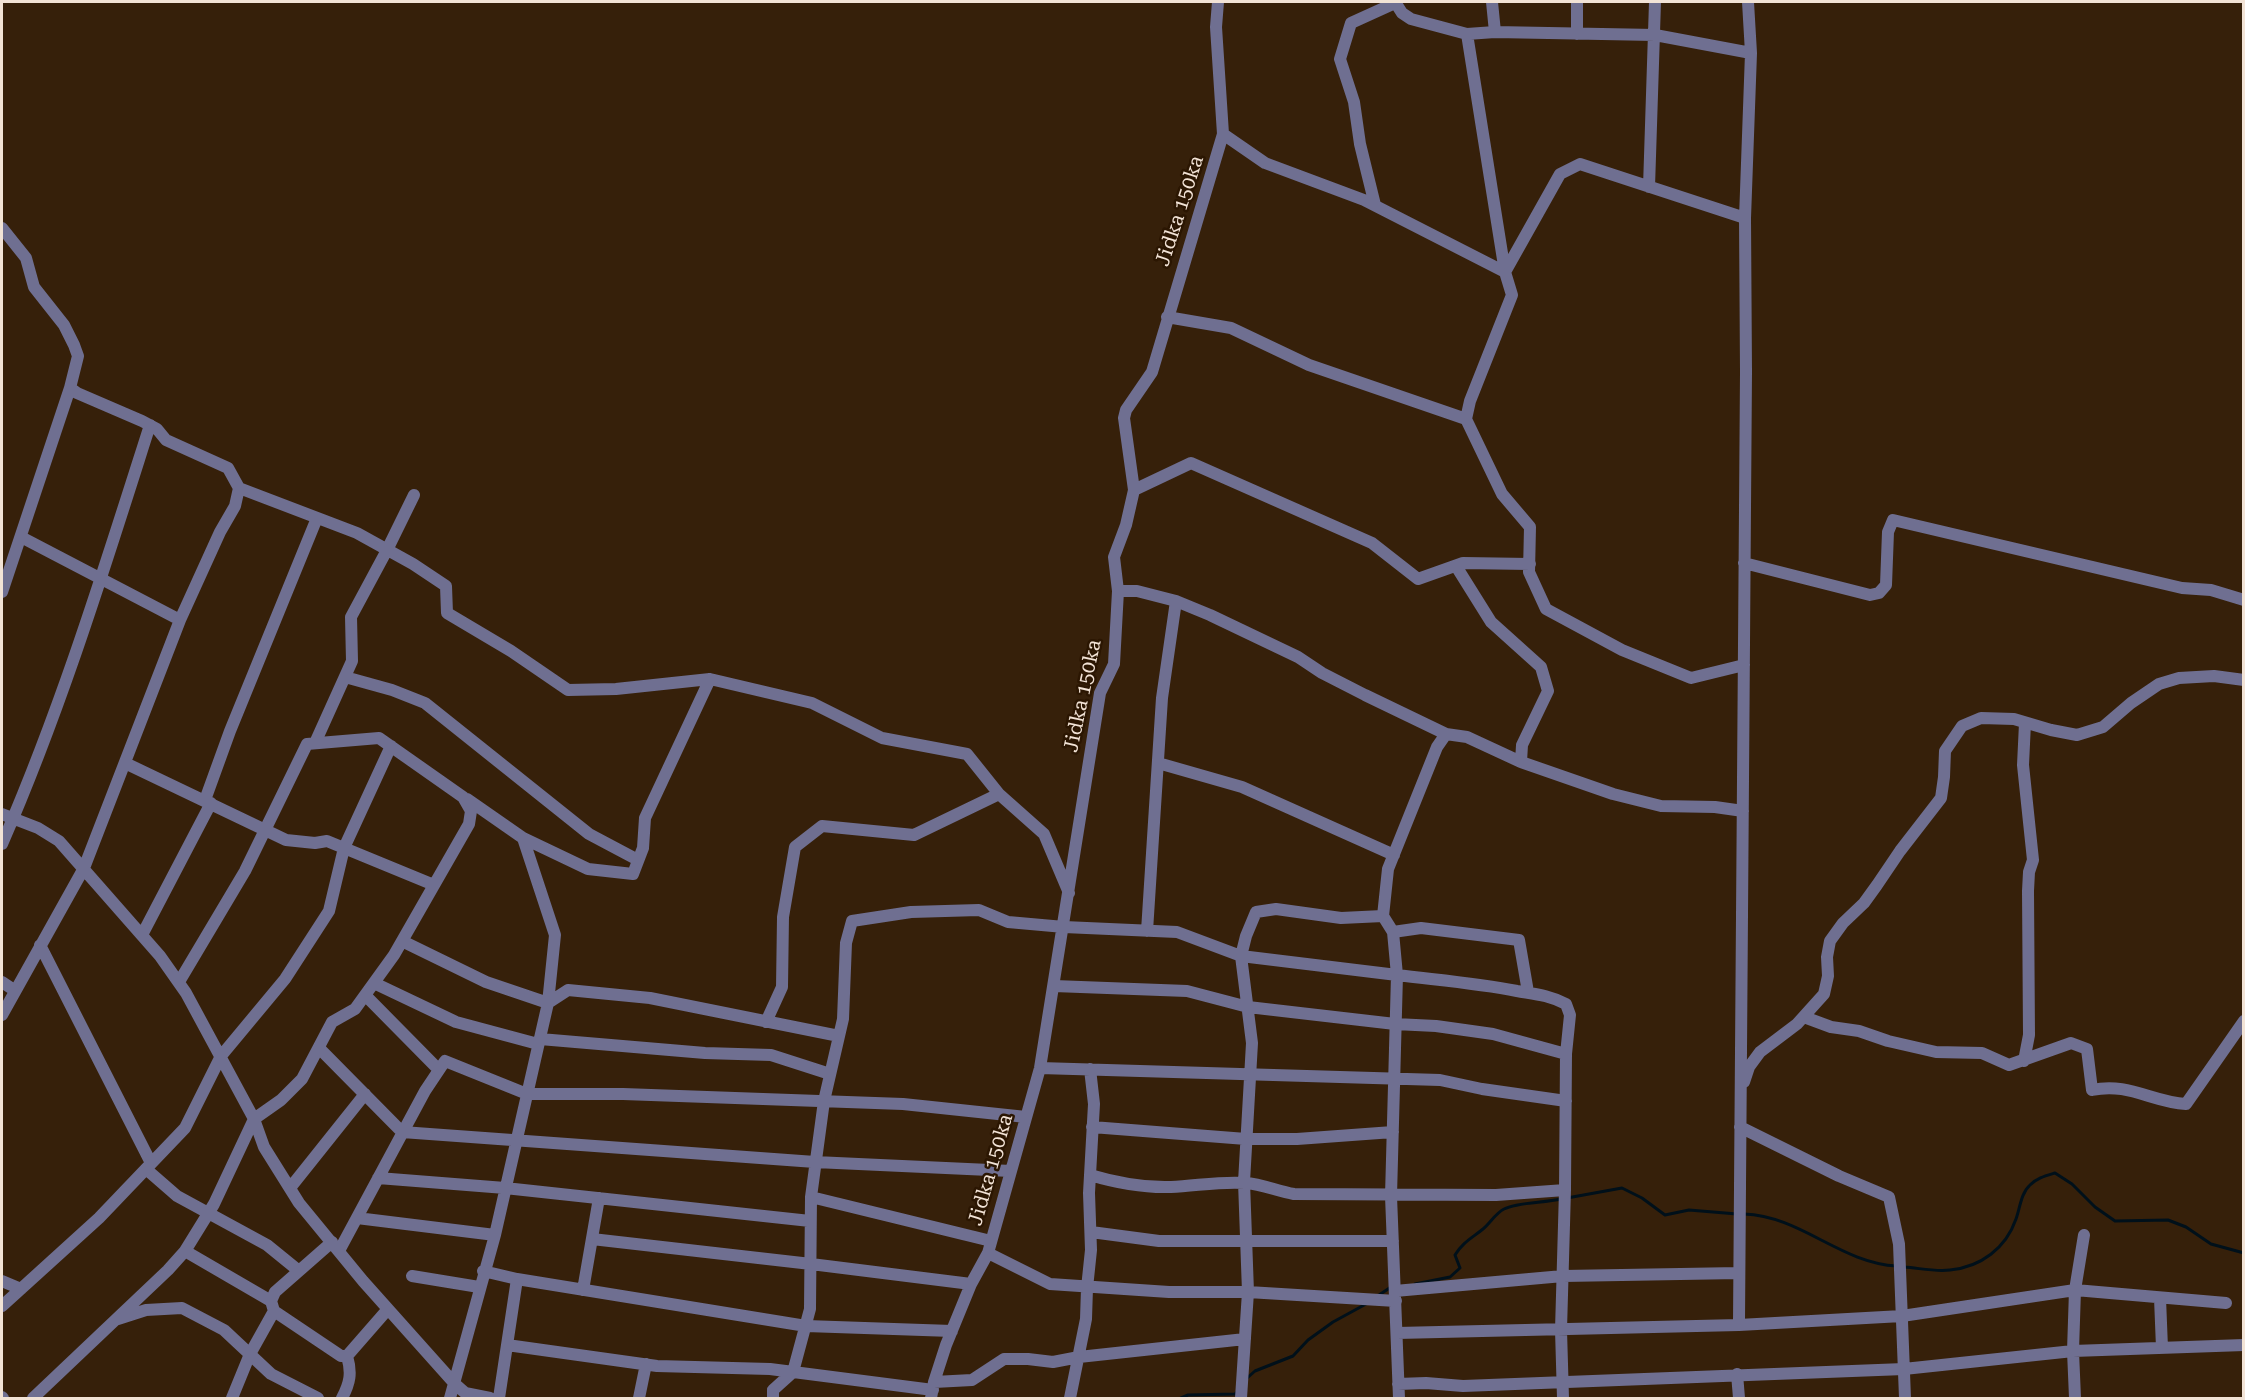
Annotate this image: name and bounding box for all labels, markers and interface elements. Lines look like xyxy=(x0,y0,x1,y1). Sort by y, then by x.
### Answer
street label: Jidka 150ka xyxy=(1151,153,1209,269)
street label: Jidka 150ka xyxy=(1059,637,1107,755)
street label: Jidka 150ka xyxy=(964,1112,1018,1228)

